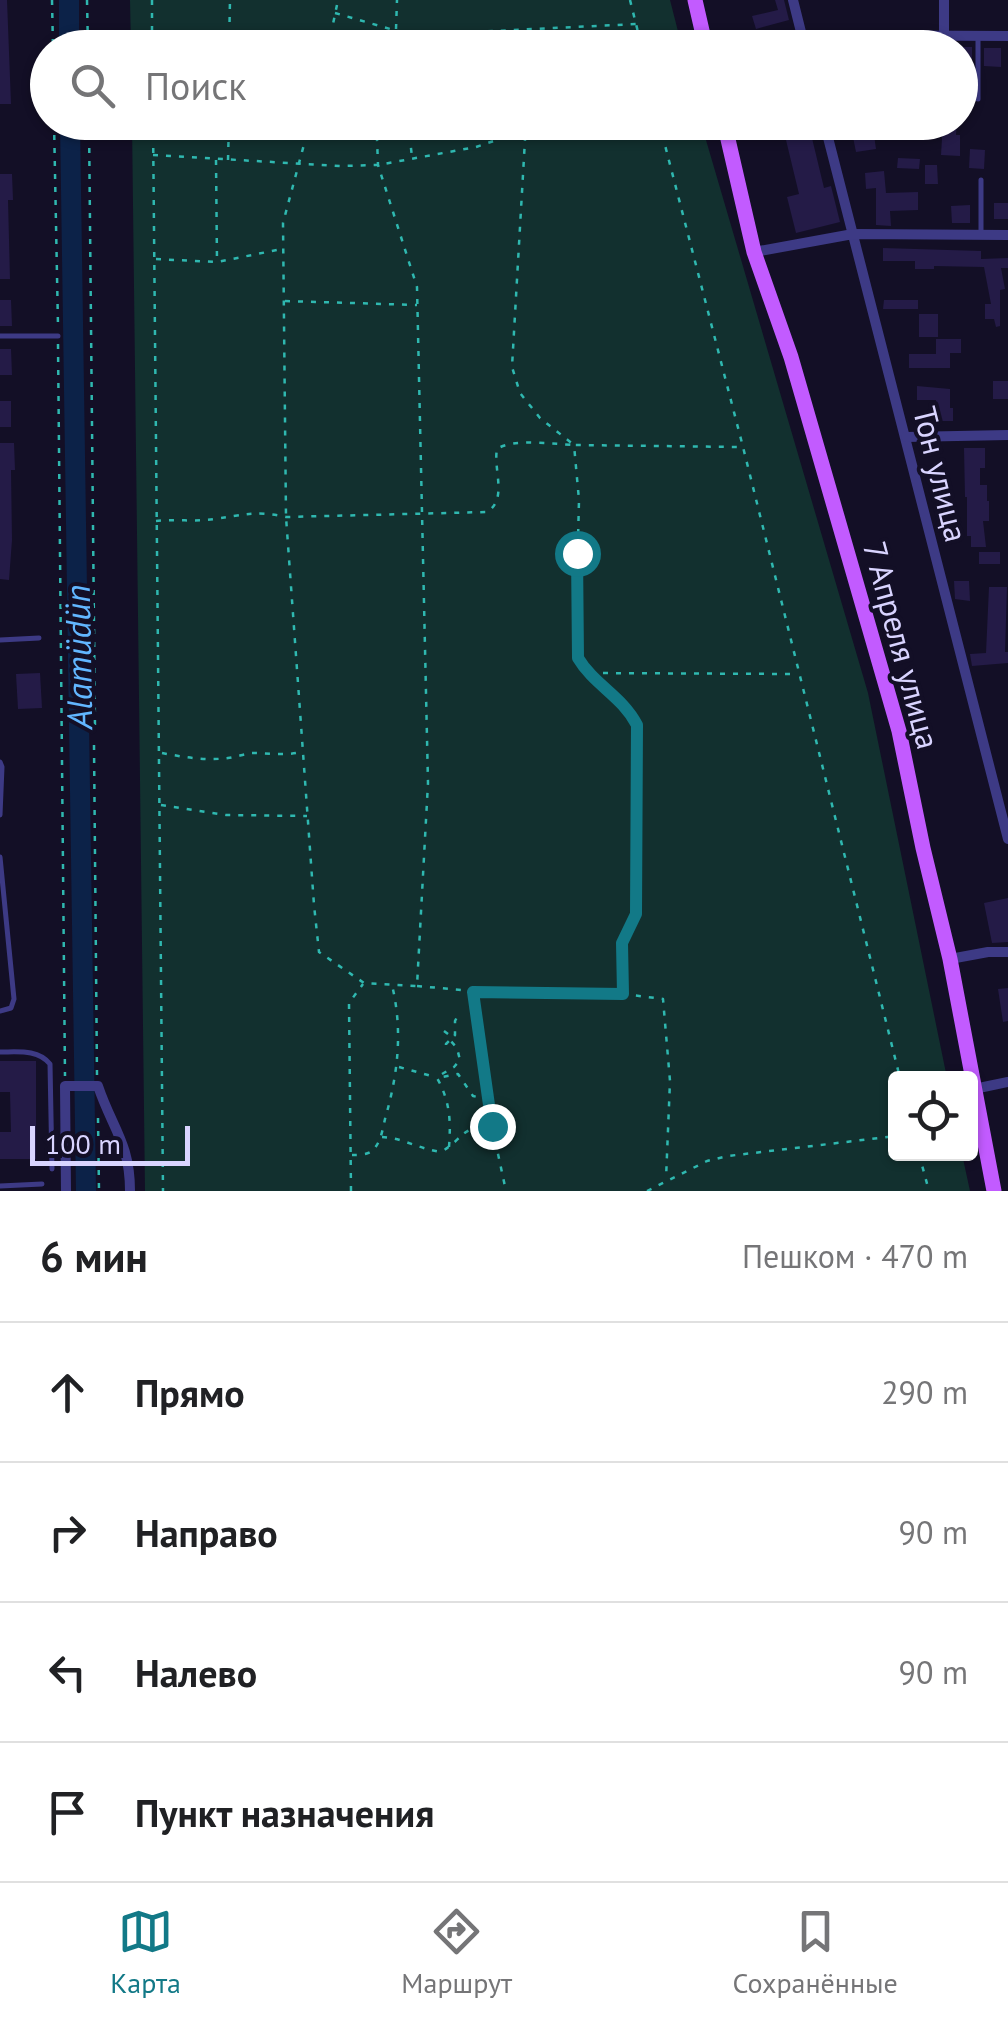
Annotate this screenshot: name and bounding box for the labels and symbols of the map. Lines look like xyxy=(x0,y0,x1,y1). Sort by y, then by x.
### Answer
street label: Тон улица xyxy=(904,402,978,546)
route start xyxy=(555,531,601,577)
street label: 7 Апреля улица xyxy=(854,537,950,753)
water label: Alamüdün xyxy=(54,584,102,732)
route end xyxy=(470,1104,516,1150)
scale bar xyxy=(30,1121,190,1166)

